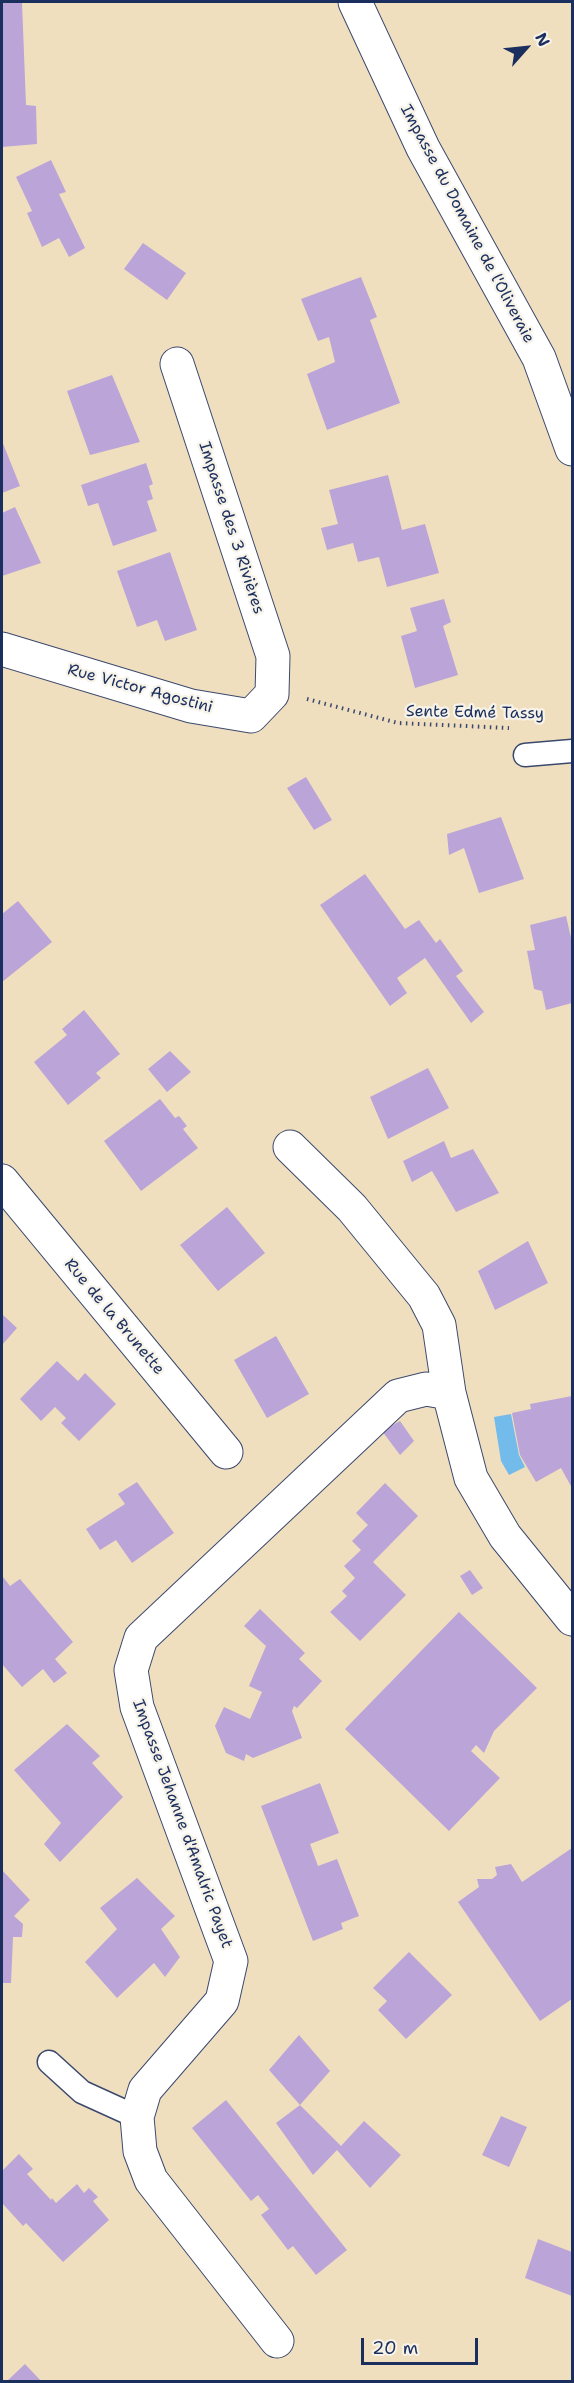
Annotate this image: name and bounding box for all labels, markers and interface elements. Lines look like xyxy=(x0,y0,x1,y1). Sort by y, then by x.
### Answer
north arrow xyxy=(496,18,556,78)
text: N xyxy=(530,29,555,50)
street label: Impasse du Domaine de l'Oliveraie xyxy=(396,102,538,346)
street label: Impasse des 3 Rivières xyxy=(194,439,268,617)
street label: Rue Victor Agostini xyxy=(65,660,215,718)
street label: Sente Edmé Tassy xyxy=(406,702,544,724)
street label: Rue de la Brunette xyxy=(60,1255,168,1379)
street label: Impasse Jehanne d'Amalric Payet xyxy=(128,1697,236,1951)
scale bar xyxy=(364,2326,481,2364)
text: 20 m xyxy=(372,2336,418,2360)

